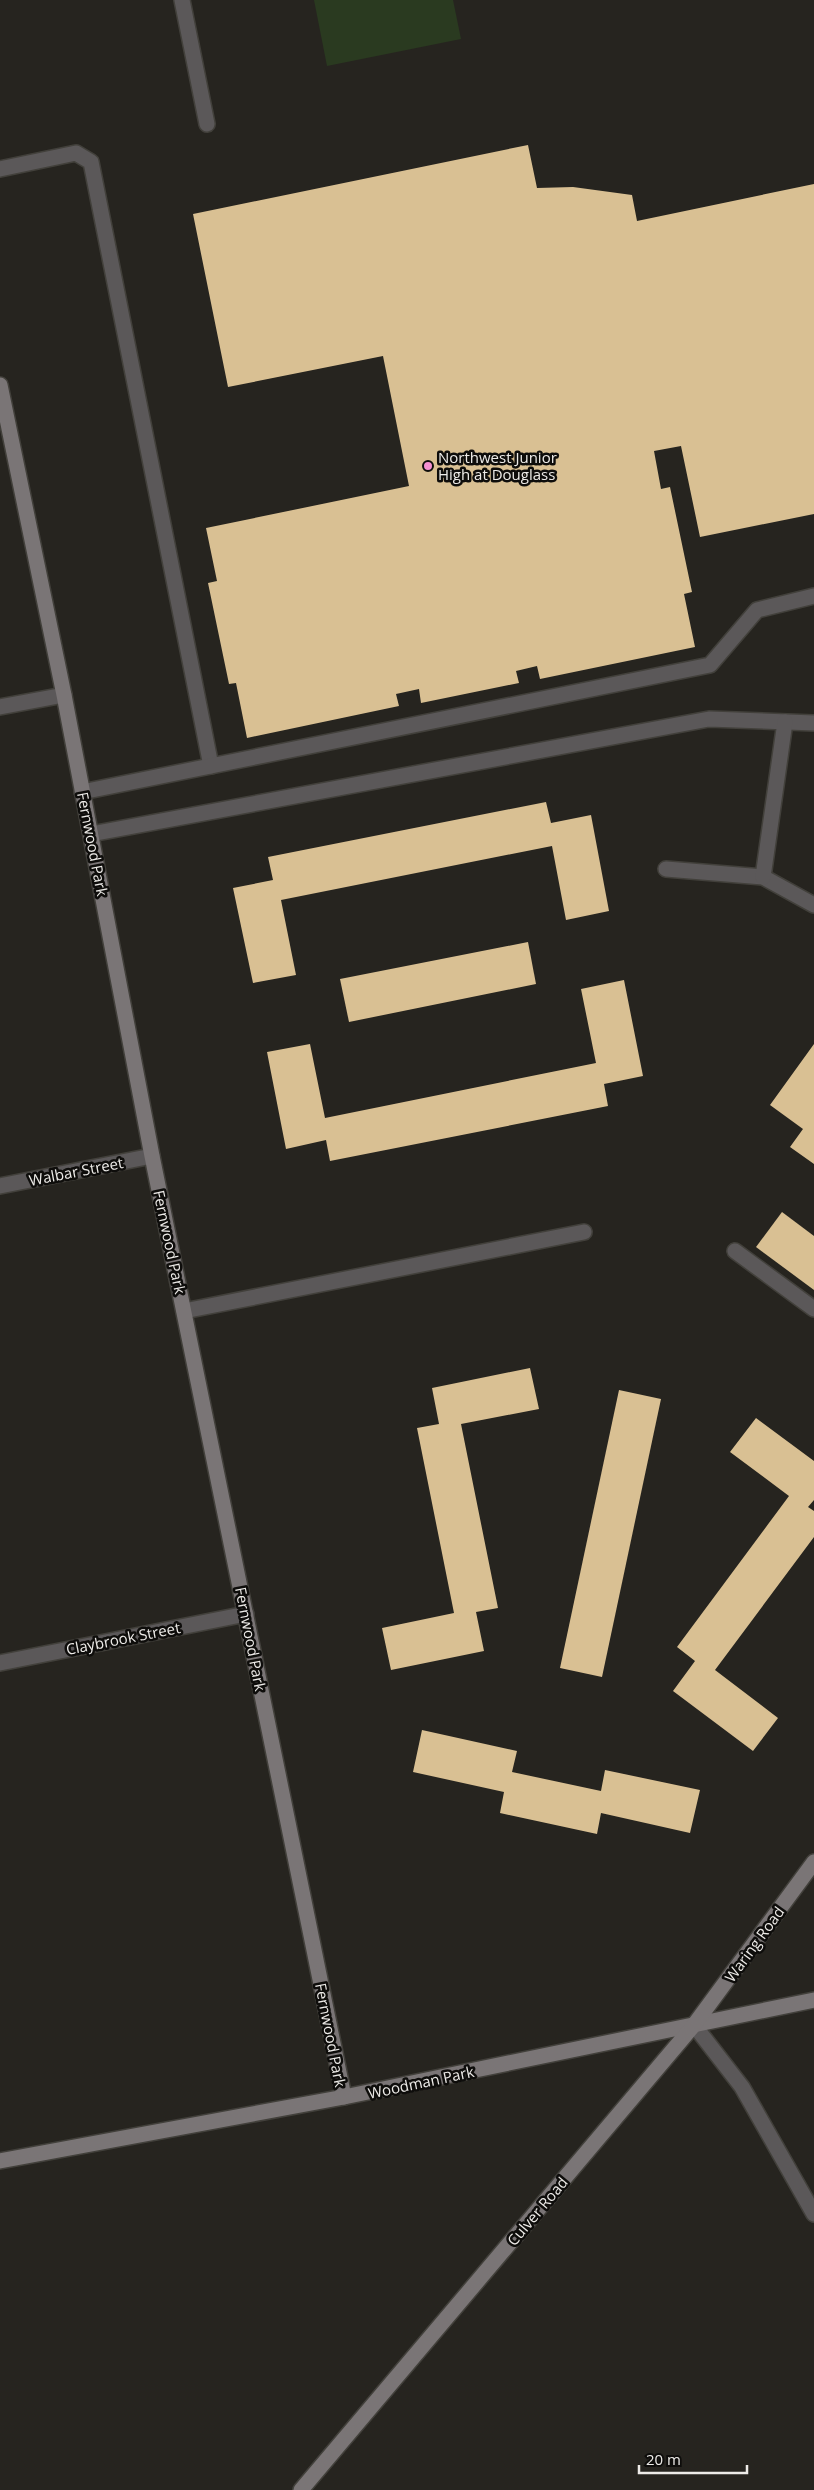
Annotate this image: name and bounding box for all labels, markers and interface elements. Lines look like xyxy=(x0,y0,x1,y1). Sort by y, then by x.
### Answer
place label: Northwest Junior High at Douglass xyxy=(438,447,557,484)
marker: Northwest Junior High at Douglass xyxy=(422,460,434,472)
street label: Fernwood Park xyxy=(73,790,113,898)
street label: Walbar Street xyxy=(27,1152,125,1190)
street label: Fernwood Park xyxy=(149,1188,191,1296)
street label: Fernwood Park xyxy=(231,1585,271,1693)
street label: Claybrook Street xyxy=(64,1617,182,1659)
street label: Waring Road xyxy=(720,1902,788,1986)
street label: Fernwood Park xyxy=(311,1981,351,2089)
street label: Woodman Park xyxy=(366,2061,476,2103)
street label: Culver Road xyxy=(502,2172,572,2250)
scale bar xyxy=(639,2442,746,2474)
text: 20 m xyxy=(646,2449,681,2469)

